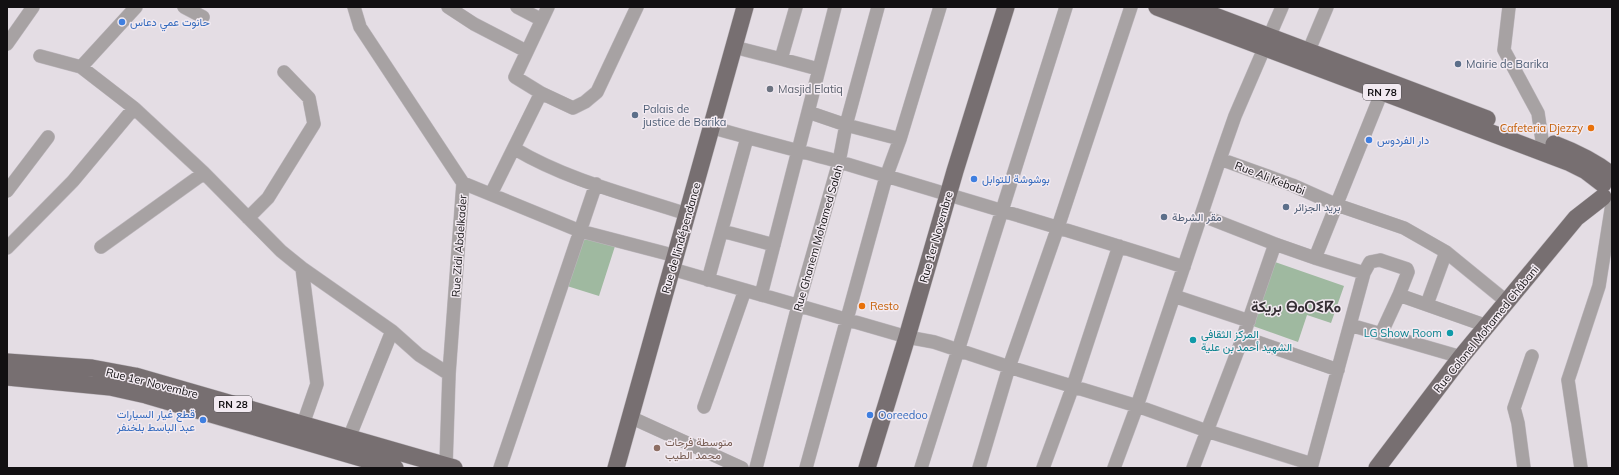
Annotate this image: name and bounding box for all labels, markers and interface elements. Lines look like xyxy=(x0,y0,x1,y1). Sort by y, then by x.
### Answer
place label: حانوت عمي دعاس xyxy=(130,15,210,32)
marker: حانوت عمي دعاس xyxy=(117,17,127,27)
place label: Mairie de Barika xyxy=(1466,57,1548,71)
marker: Mairie de Barika xyxy=(1453,59,1463,69)
place label: Masjid Elatiq xyxy=(778,82,843,96)
marker: Masjid Elatiq xyxy=(765,84,775,94)
road number: RN 78 xyxy=(1363,84,1401,100)
place label: Palais de justice de Barika xyxy=(642,102,726,129)
marker: Palais de justice de Barika xyxy=(630,110,640,120)
place label: Cafeteria Djezzy xyxy=(1500,121,1583,135)
marker: Cafeteria Djezzy xyxy=(1586,123,1596,133)
place label: دار الفردوس xyxy=(1377,133,1429,147)
marker: دار الفردوس xyxy=(1364,135,1374,145)
street label: Rue Ali Kebabi xyxy=(1233,158,1307,198)
street label: Rue Ghanem Mohamed Salah xyxy=(790,163,846,313)
place label: بوشوشة للتوابل xyxy=(982,172,1050,186)
marker: بوشوشة للتوابل xyxy=(969,174,979,184)
street label: Rue de l'indépendance xyxy=(658,181,704,295)
street label: Rue 1er Novembre xyxy=(916,190,956,284)
street label: Rue Zidi Abdelkader xyxy=(448,194,470,298)
place label: بريد الجزائر xyxy=(1293,200,1341,214)
marker: بريد الجزائر xyxy=(1281,202,1291,212)
place label: مقر الشرطة xyxy=(1172,210,1222,224)
marker: مقر الشرطة xyxy=(1159,212,1169,222)
street label: Rue Colonel Mohamed Châbani xyxy=(1430,263,1542,395)
district label: بريكة ⴱⴰⵔⵉⴽⴰ xyxy=(1251,297,1341,316)
place label: Resto xyxy=(870,299,899,313)
marker: Resto xyxy=(857,301,867,311)
place label: LG Show Room xyxy=(1364,326,1442,340)
place label: المركز الثقافي الشهيد أحمد بن علية xyxy=(1201,327,1292,354)
marker: LG Show Room xyxy=(1445,328,1455,338)
marker: المركز الثقافي الشهيد أحمد بن علية xyxy=(1188,335,1198,345)
street label: Rue 1er Novembre xyxy=(104,365,200,401)
road number: RN 28 xyxy=(214,396,252,412)
place label: قطع غيار السيارات عبد الباسط بلخنفر xyxy=(116,407,195,434)
place label: Ooreedoo xyxy=(878,408,928,422)
marker: Ooreedoo xyxy=(865,410,875,420)
marker: قطع غيار السيارات عبد الباسط بلخنفر xyxy=(198,415,208,425)
place label: متوسطة فرحات محمد الطيب xyxy=(665,435,733,462)
marker: متوسطة فرحات محمد الطيب xyxy=(652,443,662,453)

